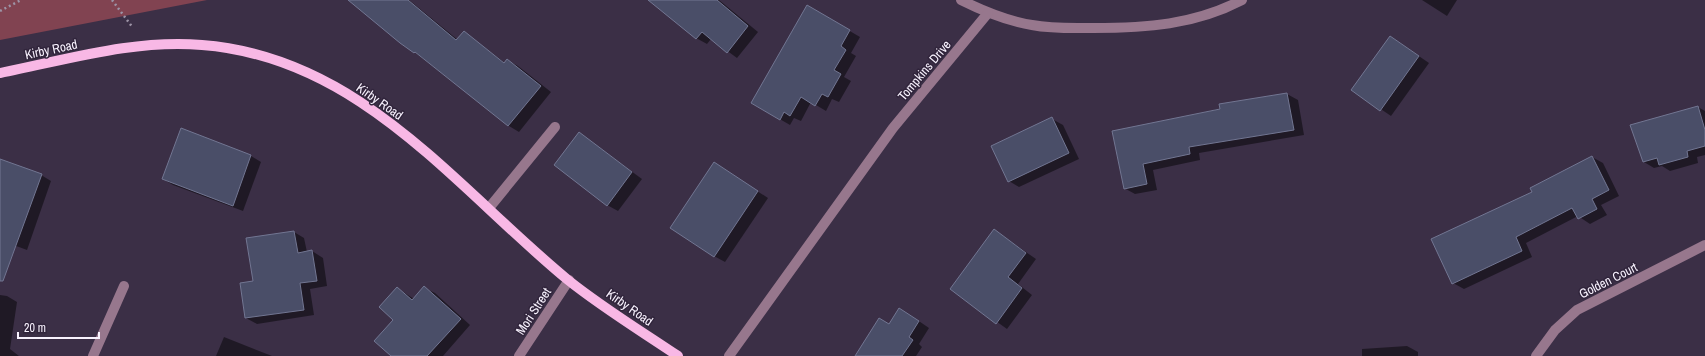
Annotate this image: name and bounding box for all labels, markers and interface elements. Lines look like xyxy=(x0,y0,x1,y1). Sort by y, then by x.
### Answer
street label: Kirby Road xyxy=(23,36,79,63)
street label: Tompkins Drive xyxy=(894,36,955,104)
street label: Kirby Road xyxy=(353,79,406,124)
street label: Golden Court xyxy=(1576,258,1640,302)
street label: Mori Street xyxy=(512,285,555,338)
street label: Kirby Road xyxy=(603,285,656,330)
scale bar xyxy=(18,314,99,340)
text: 20 m xyxy=(24,320,46,336)

